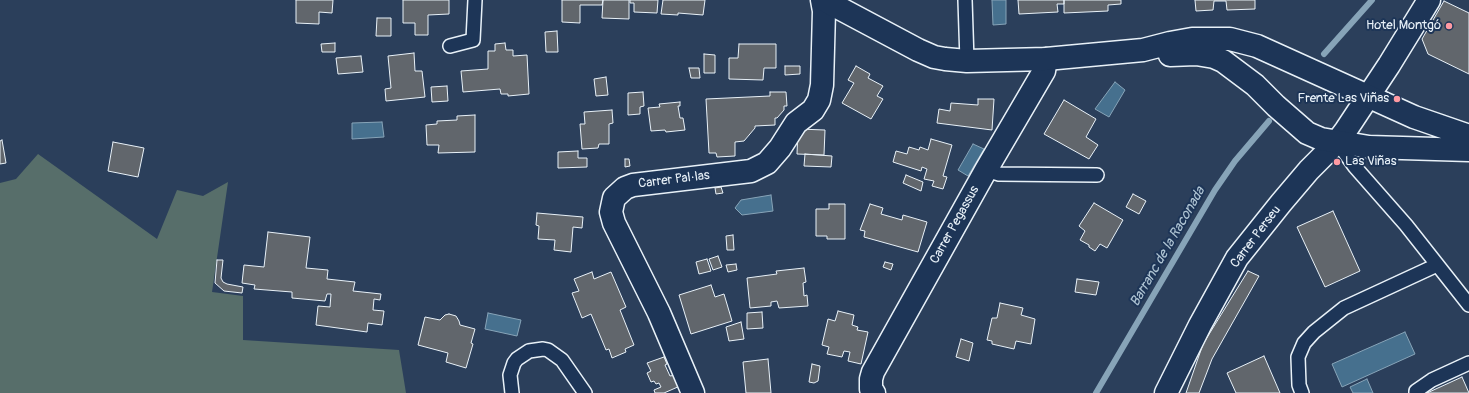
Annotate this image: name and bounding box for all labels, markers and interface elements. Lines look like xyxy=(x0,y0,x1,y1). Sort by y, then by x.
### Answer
place label: Hotel Montgó xyxy=(1366,18,1441,34)
marker: Hotel Montgó xyxy=(1444,21,1454,31)
place label: Frente Las Viñas xyxy=(1297,91,1389,107)
marker: Frente Las Viñas xyxy=(1392,94,1402,104)
place label: Las Viñas xyxy=(1345,154,1396,170)
marker: Las Viñas xyxy=(1332,157,1342,167)
street label: Carrer Pal·las xyxy=(637,168,711,192)
street label: Carrer Pegassus xyxy=(927,183,983,267)
water label: Barranc de la Raconada xyxy=(1127,184,1209,310)
street label: Carrer Perseu xyxy=(1228,203,1284,271)

